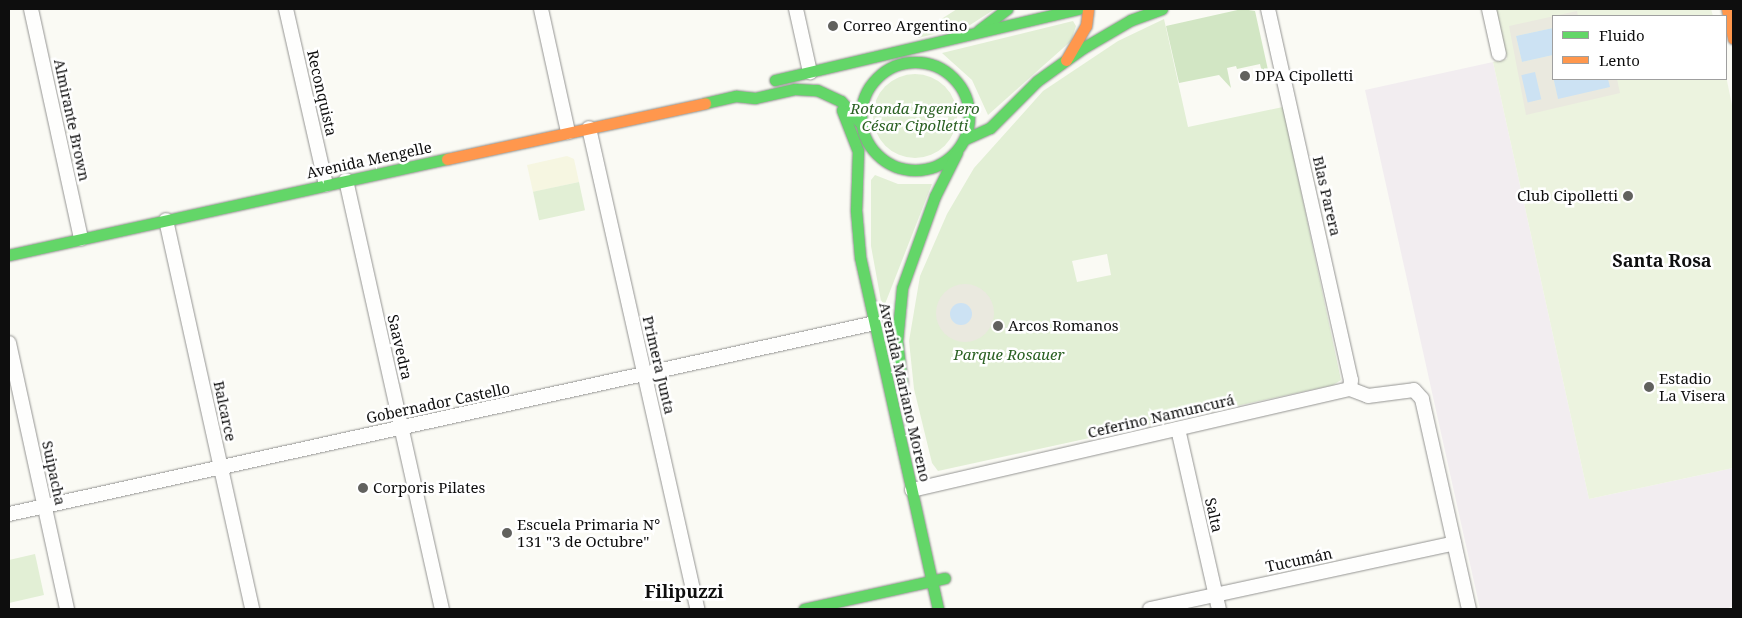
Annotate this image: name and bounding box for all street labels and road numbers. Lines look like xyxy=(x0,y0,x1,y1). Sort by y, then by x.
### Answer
street label: Reconquista xyxy=(303,48,341,138)
street label: Almirante Brown xyxy=(50,57,94,183)
street label: Avenida Mengelle xyxy=(305,138,433,182)
street label: Blas Parera xyxy=(1309,154,1345,238)
street label: Avenida Mariano Moreno xyxy=(876,301,934,483)
street label: Saavedra xyxy=(384,313,416,381)
street label: Primera Junta xyxy=(639,314,679,416)
street label: Balcarce xyxy=(210,379,240,443)
street label: Gobernador Castello xyxy=(365,379,511,427)
street label: Ceferino Namuncurá xyxy=(1086,390,1236,442)
street label: Suipacha xyxy=(38,439,70,507)
street label: Salta xyxy=(1201,496,1227,534)
street label: Tucumán xyxy=(1264,544,1334,576)

